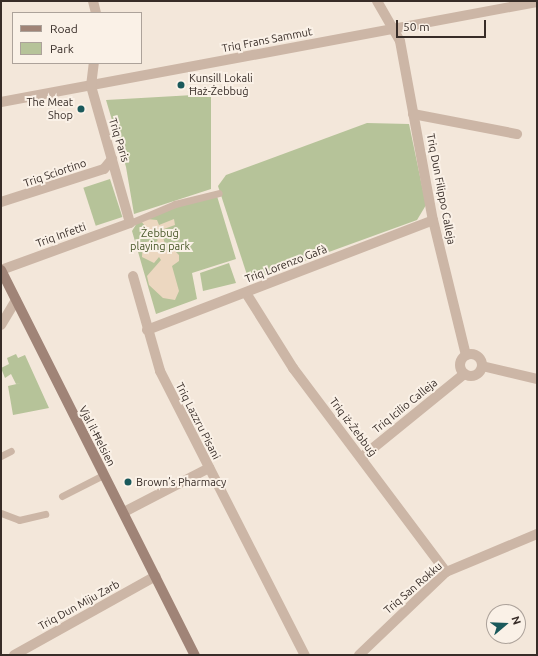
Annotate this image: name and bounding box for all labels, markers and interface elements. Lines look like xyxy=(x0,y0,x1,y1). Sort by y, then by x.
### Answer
legend xyxy=(12,12,142,64)
scale bar xyxy=(398,12,488,38)
text: 50 m xyxy=(403,20,430,33)
text: Road xyxy=(50,22,78,35)
street label: Triq Frans Sammut xyxy=(221,25,313,55)
text: Park xyxy=(50,42,74,55)
place label: Kunsill Lokali Ħaż-Żebbuġ xyxy=(189,72,253,98)
marker: Kunsill Lokali Ħaż-Żebbuġ xyxy=(176,80,186,90)
place label: The Meat Shop xyxy=(26,96,73,122)
marker: The Meat Shop xyxy=(76,104,86,114)
street label: Triq Paris xyxy=(106,116,132,164)
street label: Triq Dun Filippo Calleja xyxy=(424,132,458,246)
street label: Triq Sciortino xyxy=(22,156,88,190)
street label: Triq Infetti xyxy=(34,220,88,250)
park label: Żebbuġ playing park xyxy=(130,227,190,253)
street label: Triq Lorenzo Gafà xyxy=(243,242,329,286)
street label: Triq Icilio Calleja xyxy=(370,376,440,436)
street label: Triq Lazzru Pisani xyxy=(173,380,223,462)
street label: Triq iż-Żebbuġ xyxy=(327,395,379,459)
street label: Vjal il-Ħelsien xyxy=(76,404,118,468)
place label: Brown’s Pharmacy xyxy=(136,475,226,489)
marker: Brown’s Pharmacy xyxy=(123,477,133,487)
street label: Triq San Rokku xyxy=(381,559,445,617)
street label: Triq Dun Miju Zarb xyxy=(36,577,122,633)
north arrow xyxy=(486,604,526,644)
text: N xyxy=(509,615,523,626)

